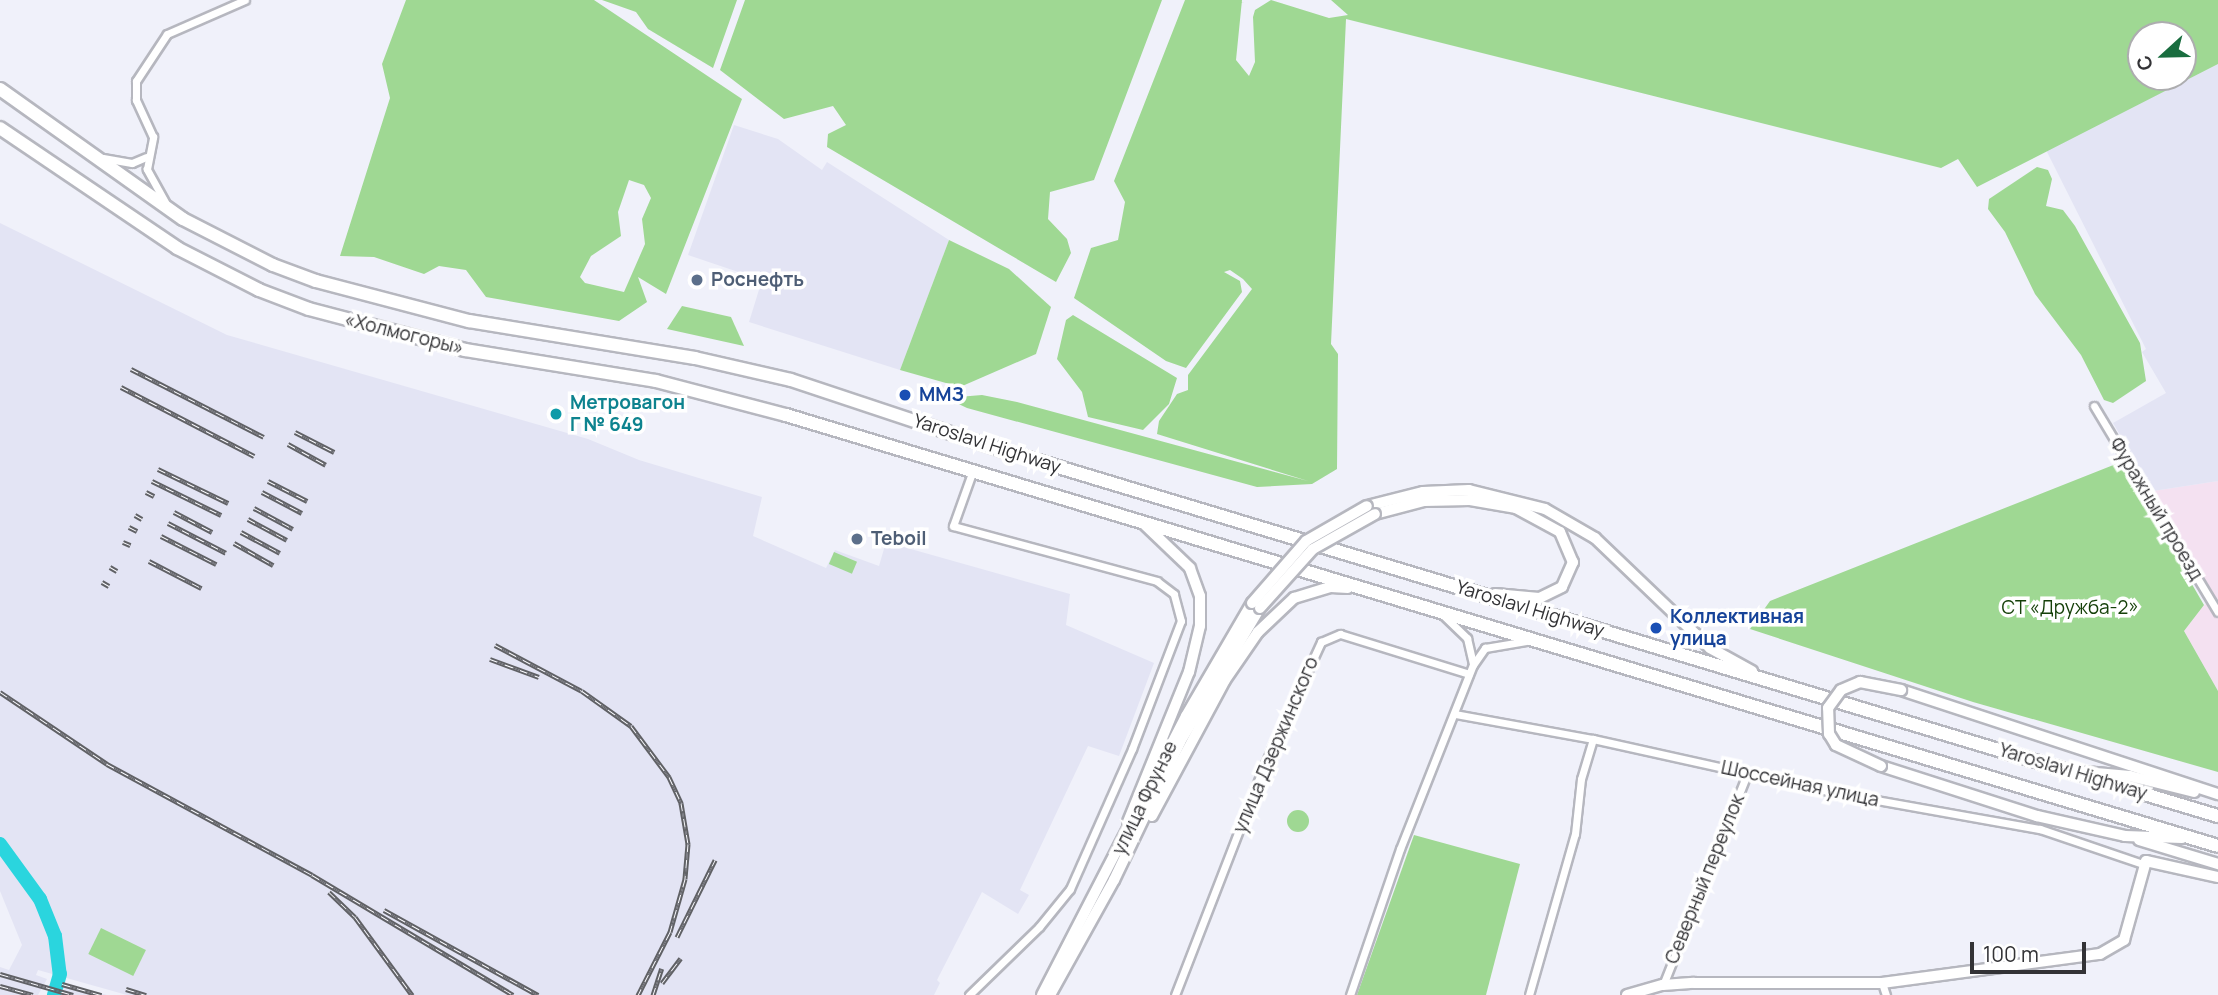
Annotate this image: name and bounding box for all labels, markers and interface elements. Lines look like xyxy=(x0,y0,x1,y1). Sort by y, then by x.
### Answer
north arrow xyxy=(2127,21,2197,91)
text: С xyxy=(2130,52,2159,75)
place label: Роснефть xyxy=(711,269,804,291)
marker: Роснефть xyxy=(689,272,705,288)
street label: «Холмогоры» xyxy=(342,308,466,360)
place label: ММЗ xyxy=(919,384,964,406)
marker: ММЗ xyxy=(897,387,913,403)
place label: Метровагон Г № 649 xyxy=(570,392,685,436)
marker: Метровагон Г № 649 xyxy=(548,406,564,422)
street label: Yaroslavl Highway xyxy=(910,409,1064,479)
street label: Фуражный проезд xyxy=(2104,434,2208,584)
place label: Teboil xyxy=(871,528,927,550)
marker: Teboil xyxy=(849,531,865,547)
street label: Yaroslavl Highway xyxy=(1453,576,1607,642)
park label: СТ «Дружба-2» xyxy=(2001,597,2139,619)
place label: Коллективная улица xyxy=(1670,606,1804,650)
marker: Коллективная улица xyxy=(1648,620,1664,636)
street label: улица Дзержинского xyxy=(1229,653,1323,837)
street label: улица Фрунзе xyxy=(1108,737,1182,859)
street label: Yaroslavl Highway xyxy=(1996,739,2150,805)
street label: Шоссейная улица xyxy=(1719,756,1881,812)
street label: Северный переулок xyxy=(1661,791,1749,967)
scale bar xyxy=(1973,928,2088,972)
text: 100 m xyxy=(1983,940,2039,968)

